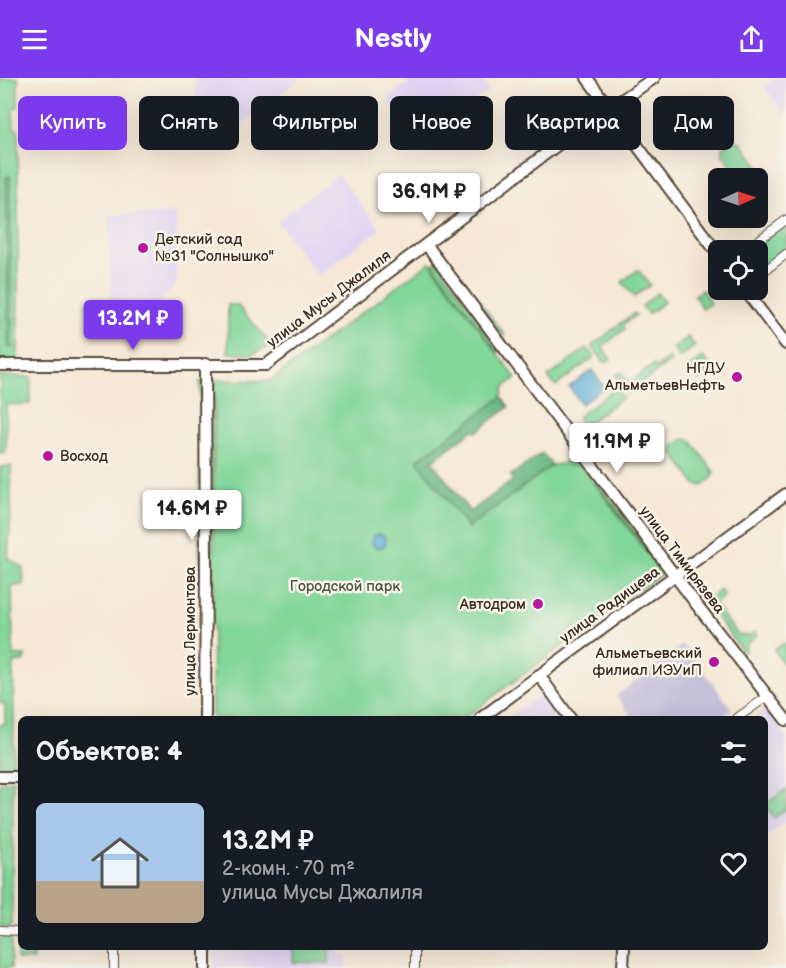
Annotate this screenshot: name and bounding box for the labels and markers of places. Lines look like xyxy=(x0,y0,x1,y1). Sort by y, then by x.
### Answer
pin: 36.9M ₽ xyxy=(374,173,484,224)
place label: Детский сад №31 "Солнышко" xyxy=(155,230,274,266)
marker: Детский сад №31 "Солнышко" xyxy=(136,241,150,255)
pin: 13.2M ₽ xyxy=(78,300,188,351)
place label: НГДУ АльметьевНефть xyxy=(604,359,726,395)
marker: НГДУ АльметьевНефть xyxy=(730,370,744,384)
pin: 11.9M ₽ xyxy=(562,423,672,474)
place label: Восход xyxy=(60,447,108,466)
marker: Восход xyxy=(41,449,55,463)
pin: 14.6M ₽ xyxy=(137,490,247,541)
place label: Автодром xyxy=(459,595,526,614)
marker: Автодром xyxy=(531,597,545,611)
place label: Альметьевский филиал ИЭУиП xyxy=(593,644,702,680)
marker: Альметьевский филиал ИЭУиП xyxy=(707,655,721,669)

